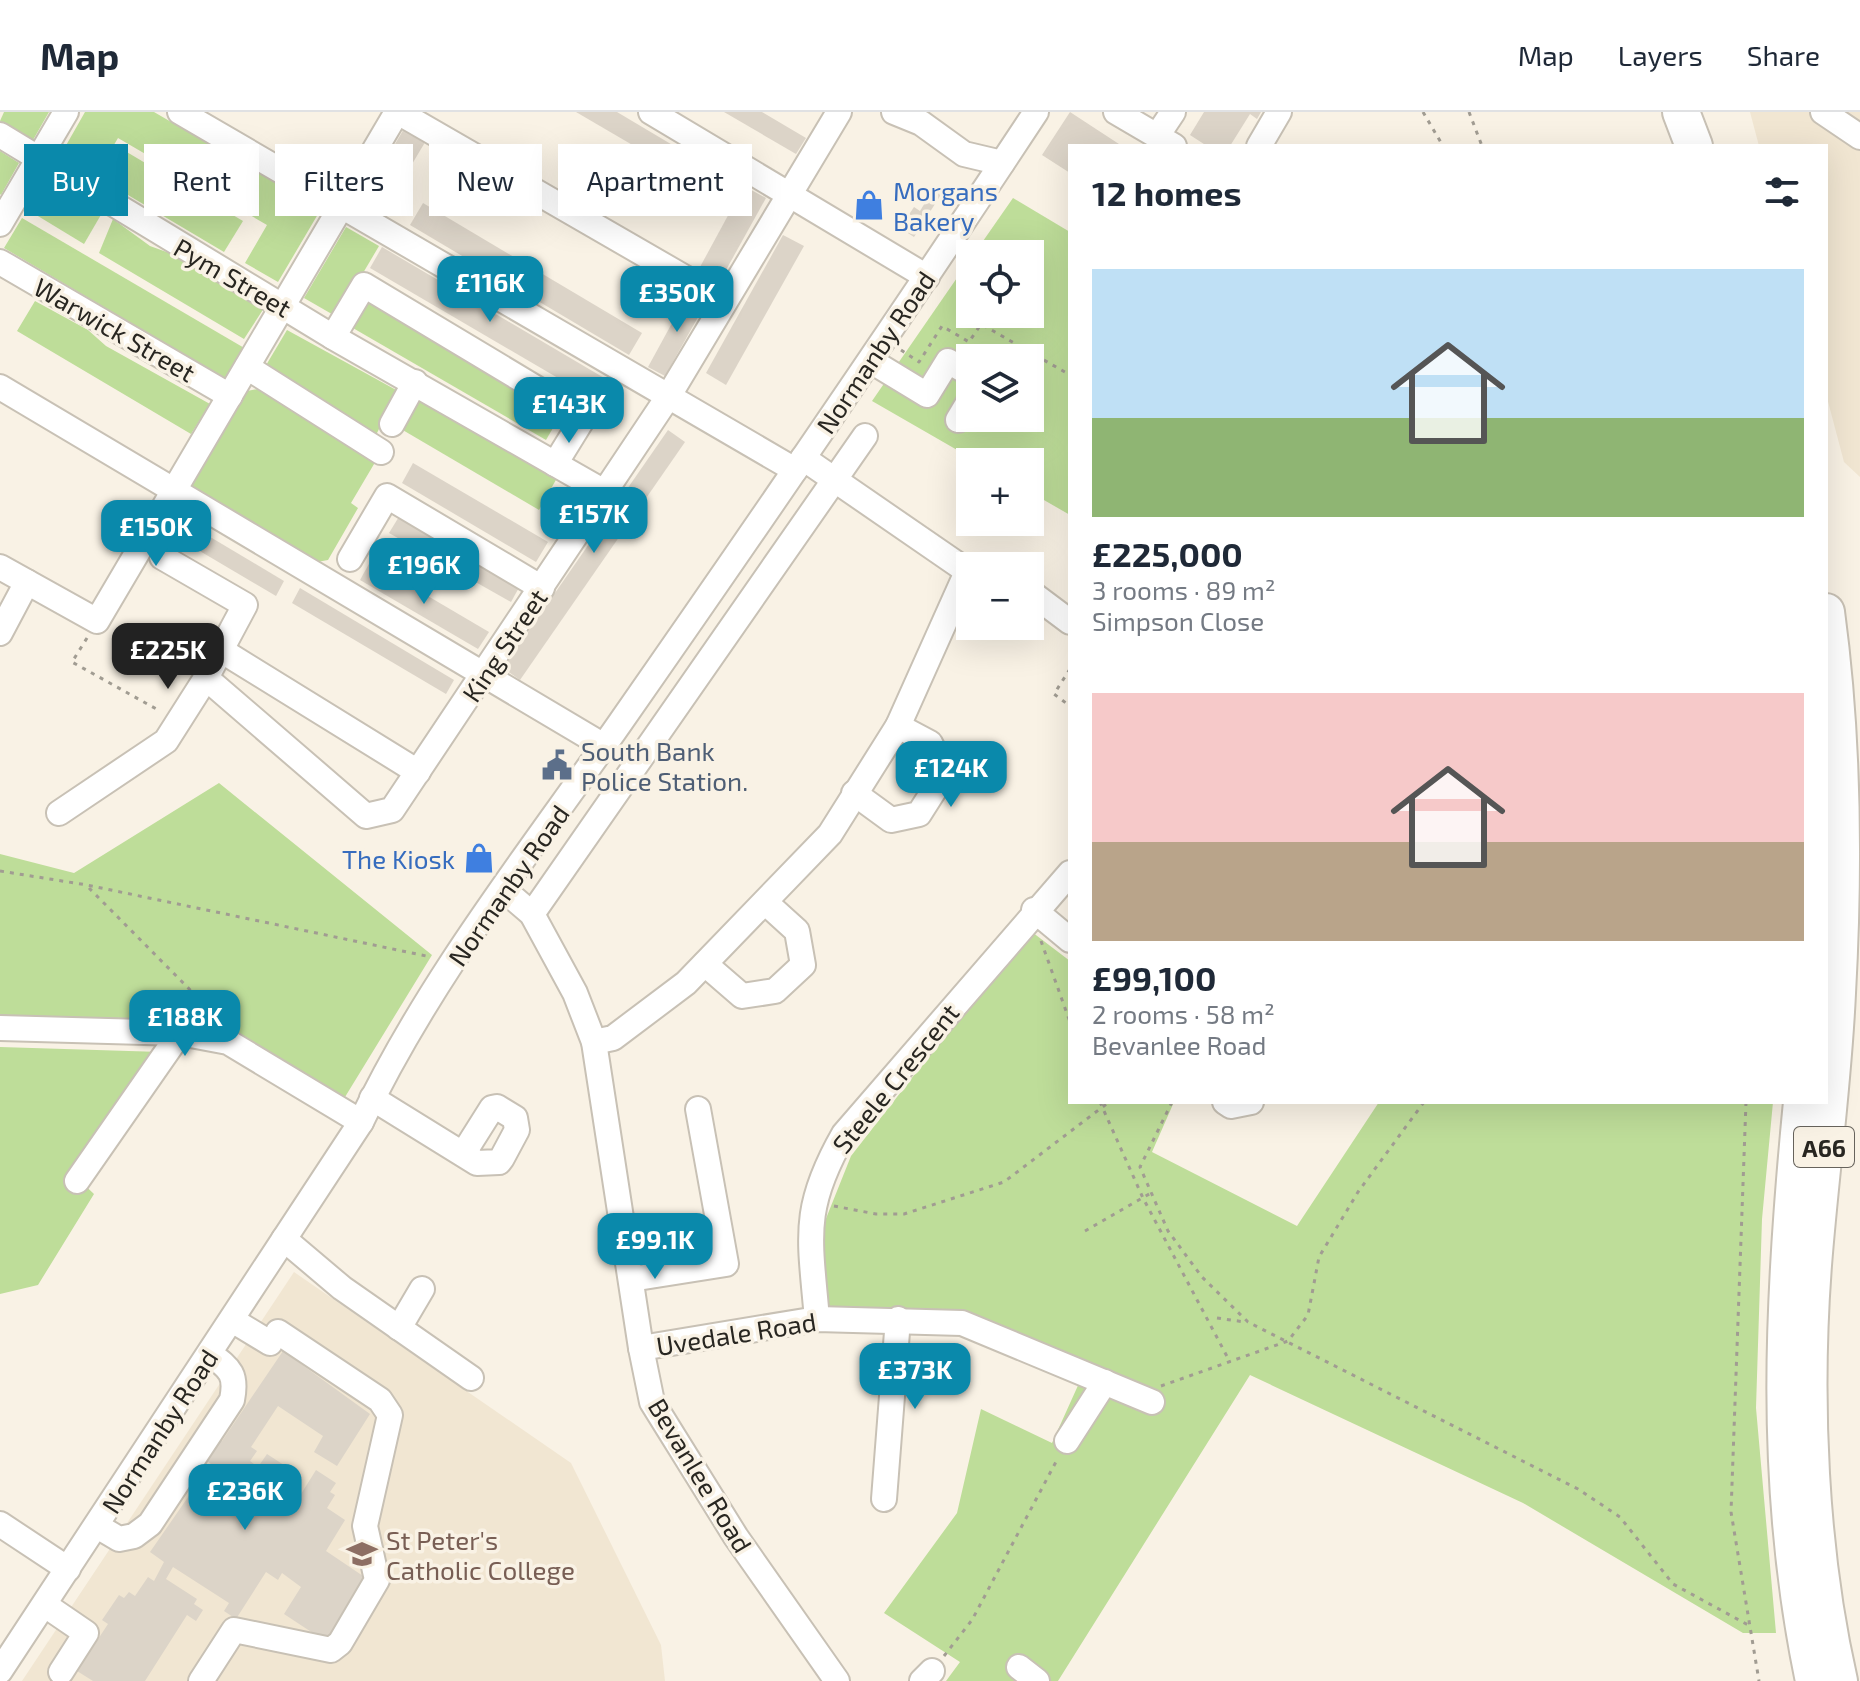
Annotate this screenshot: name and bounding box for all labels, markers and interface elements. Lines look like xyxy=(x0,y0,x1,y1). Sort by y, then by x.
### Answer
text: Map xyxy=(40,32,119,78)
text: Map xyxy=(1518,38,1574,72)
text: Layers xyxy=(1618,38,1703,72)
text: Share xyxy=(1747,38,1820,72)
chip: Buy xyxy=(24,144,128,216)
chip: Rent xyxy=(144,144,259,216)
chip: Filters xyxy=(275,144,413,216)
chip: New xyxy=(429,144,542,216)
chip: Apartment xyxy=(558,144,752,216)
icon: filters xyxy=(1760,170,1804,214)
text: 12 homes xyxy=(1092,172,1241,213)
place label: Morgans Bakery xyxy=(893,175,998,236)
shop icon: Morgans Bakery xyxy=(852,188,886,222)
street label: Pym Street xyxy=(169,231,297,323)
map controls xyxy=(956,240,1044,640)
button: locate xyxy=(956,240,1044,328)
pin: £116K xyxy=(434,256,546,324)
street label: Normanby Road xyxy=(809,265,941,439)
text: £116K xyxy=(455,266,525,297)
pin: £350K xyxy=(621,266,733,334)
street label: Warwick Street xyxy=(29,270,201,388)
text: £350K xyxy=(638,276,716,307)
icon: home xyxy=(1376,321,1520,465)
button: layers xyxy=(956,344,1044,432)
pin: £143K xyxy=(513,377,625,445)
text: £143K xyxy=(532,387,606,418)
button: + xyxy=(956,448,1044,536)
pin: £157K xyxy=(538,487,650,555)
text: £157K xyxy=(558,497,630,528)
pin: £150K xyxy=(100,500,212,568)
text: £150K xyxy=(119,510,193,541)
text: £225,000 xyxy=(1092,533,1243,574)
pin: £196K xyxy=(368,538,480,606)
text: £196K xyxy=(387,548,461,579)
button: − xyxy=(956,552,1044,640)
text: 3 rooms · 89 m² xyxy=(1092,574,1276,605)
street label: King Street xyxy=(455,583,553,707)
text: Simpson Close xyxy=(1092,605,1264,636)
pin: £225K xyxy=(112,623,224,691)
text: £225K xyxy=(130,633,206,664)
place label: South Bank Police Station. xyxy=(581,735,748,796)
pin: £124K xyxy=(895,741,1007,809)
icon: home xyxy=(1376,745,1520,889)
public building icon: South Bank Police Station. xyxy=(540,748,574,782)
text: £124K xyxy=(914,751,988,782)
street label: Normanby Road xyxy=(441,799,575,971)
shop icon: The Kiosk xyxy=(462,841,496,875)
place label: The Kiosk xyxy=(342,843,455,874)
text: £99,100 xyxy=(1092,957,1216,998)
pin: £188K xyxy=(129,990,241,1058)
street label: Steele Crescent xyxy=(825,997,965,1159)
text: 2 rooms · 58 m² xyxy=(1092,998,1275,1029)
text: £188K xyxy=(147,1000,223,1031)
text: Bevanlee Road xyxy=(1092,1029,1266,1060)
road number: A66 xyxy=(1794,1127,1854,1167)
pin: £99.1K xyxy=(590,1213,720,1281)
text: £99.1K xyxy=(616,1223,694,1254)
street label: Uvedale Road xyxy=(654,1305,818,1361)
street label: Normanby Road xyxy=(94,1343,224,1519)
pin: £373K xyxy=(859,1343,971,1411)
text: £373K xyxy=(878,1353,952,1384)
street label: Bevanlee Road xyxy=(643,1392,759,1558)
pin: £236K xyxy=(189,1464,301,1532)
text: £236K xyxy=(207,1474,283,1505)
place label: St Peter's Catholic College xyxy=(386,1524,575,1585)
school or university icon: St Peter's Catholic College xyxy=(345,1537,379,1571)

